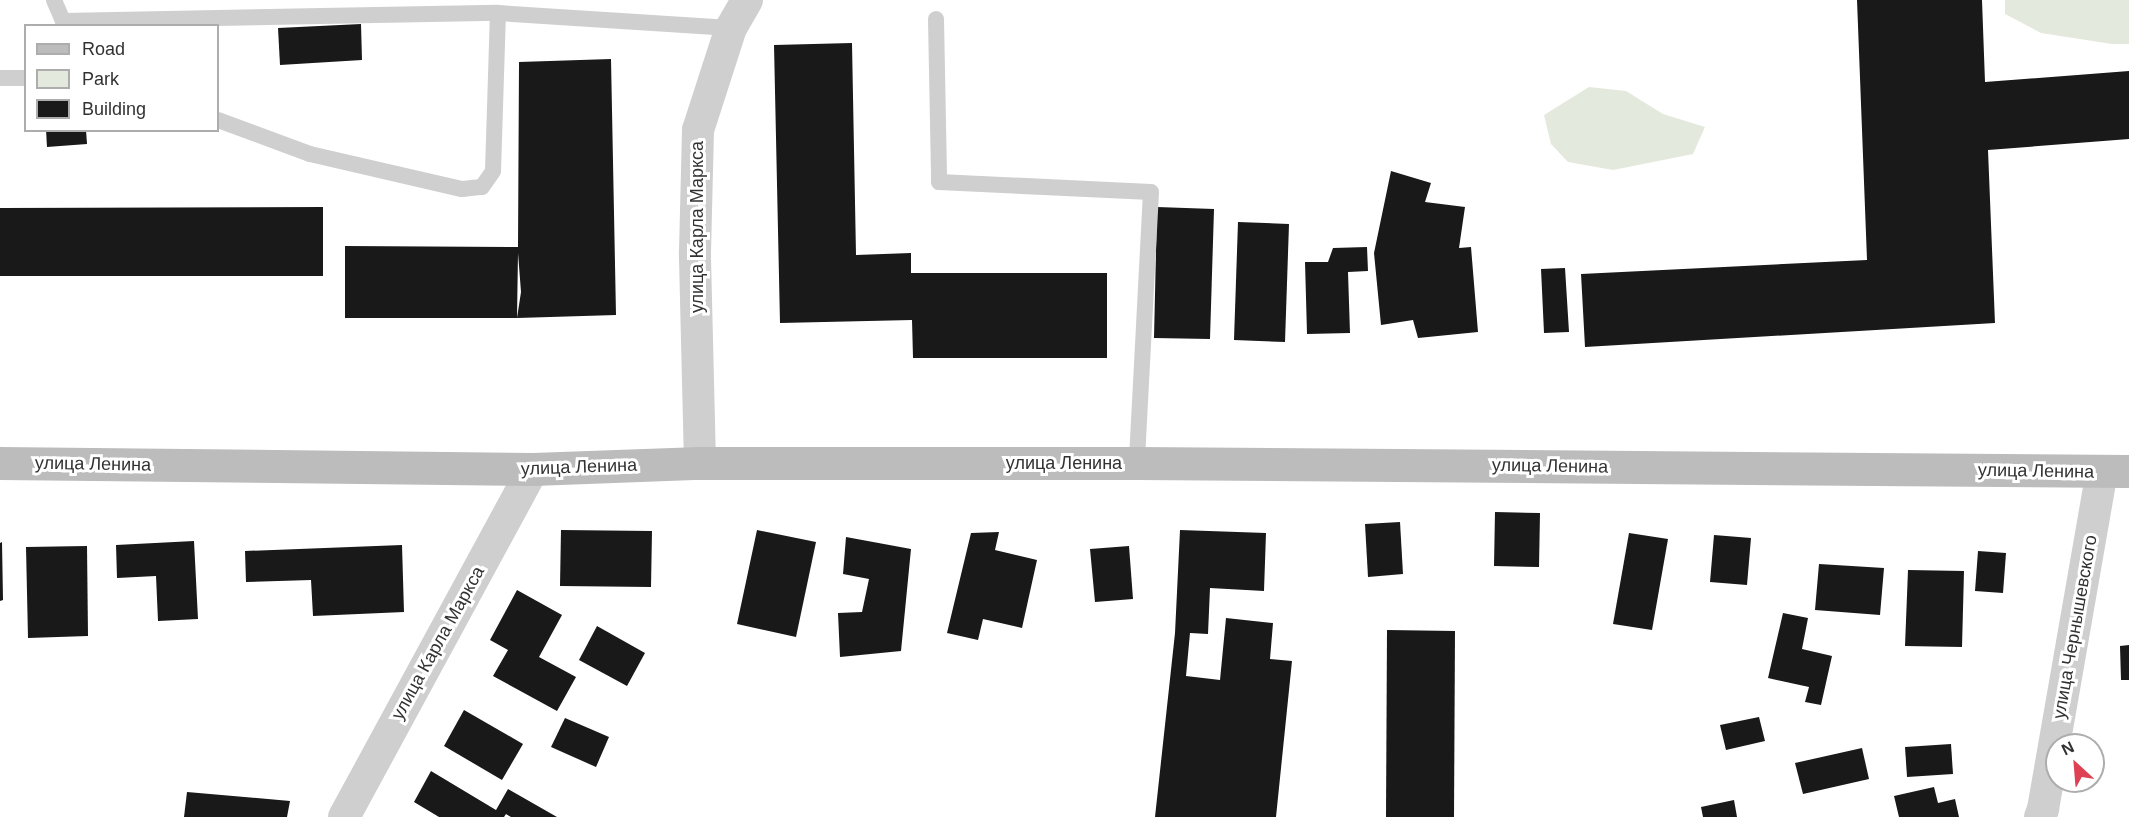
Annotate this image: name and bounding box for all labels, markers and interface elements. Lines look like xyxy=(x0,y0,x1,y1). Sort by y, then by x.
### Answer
legend xyxy=(24,24,219,132)
text: Road xyxy=(82,39,125,59)
text: Park xyxy=(82,69,119,89)
text: Building xyxy=(82,99,146,119)
street label: улица Карла Маркса xyxy=(686,141,708,313)
street label: улица Ленина xyxy=(35,452,151,476)
street label: улица Ленина xyxy=(1006,452,1122,474)
street label: улица Ленина xyxy=(521,454,637,480)
street label: улица Ленина xyxy=(1492,454,1608,478)
street label: улица Ленина xyxy=(1978,459,2094,483)
street label: улица Чернышевского xyxy=(2048,533,2102,721)
street label: улица Карла Маркса xyxy=(387,562,489,724)
north arrow xyxy=(2045,733,2105,793)
text: N xyxy=(2059,738,2077,758)

